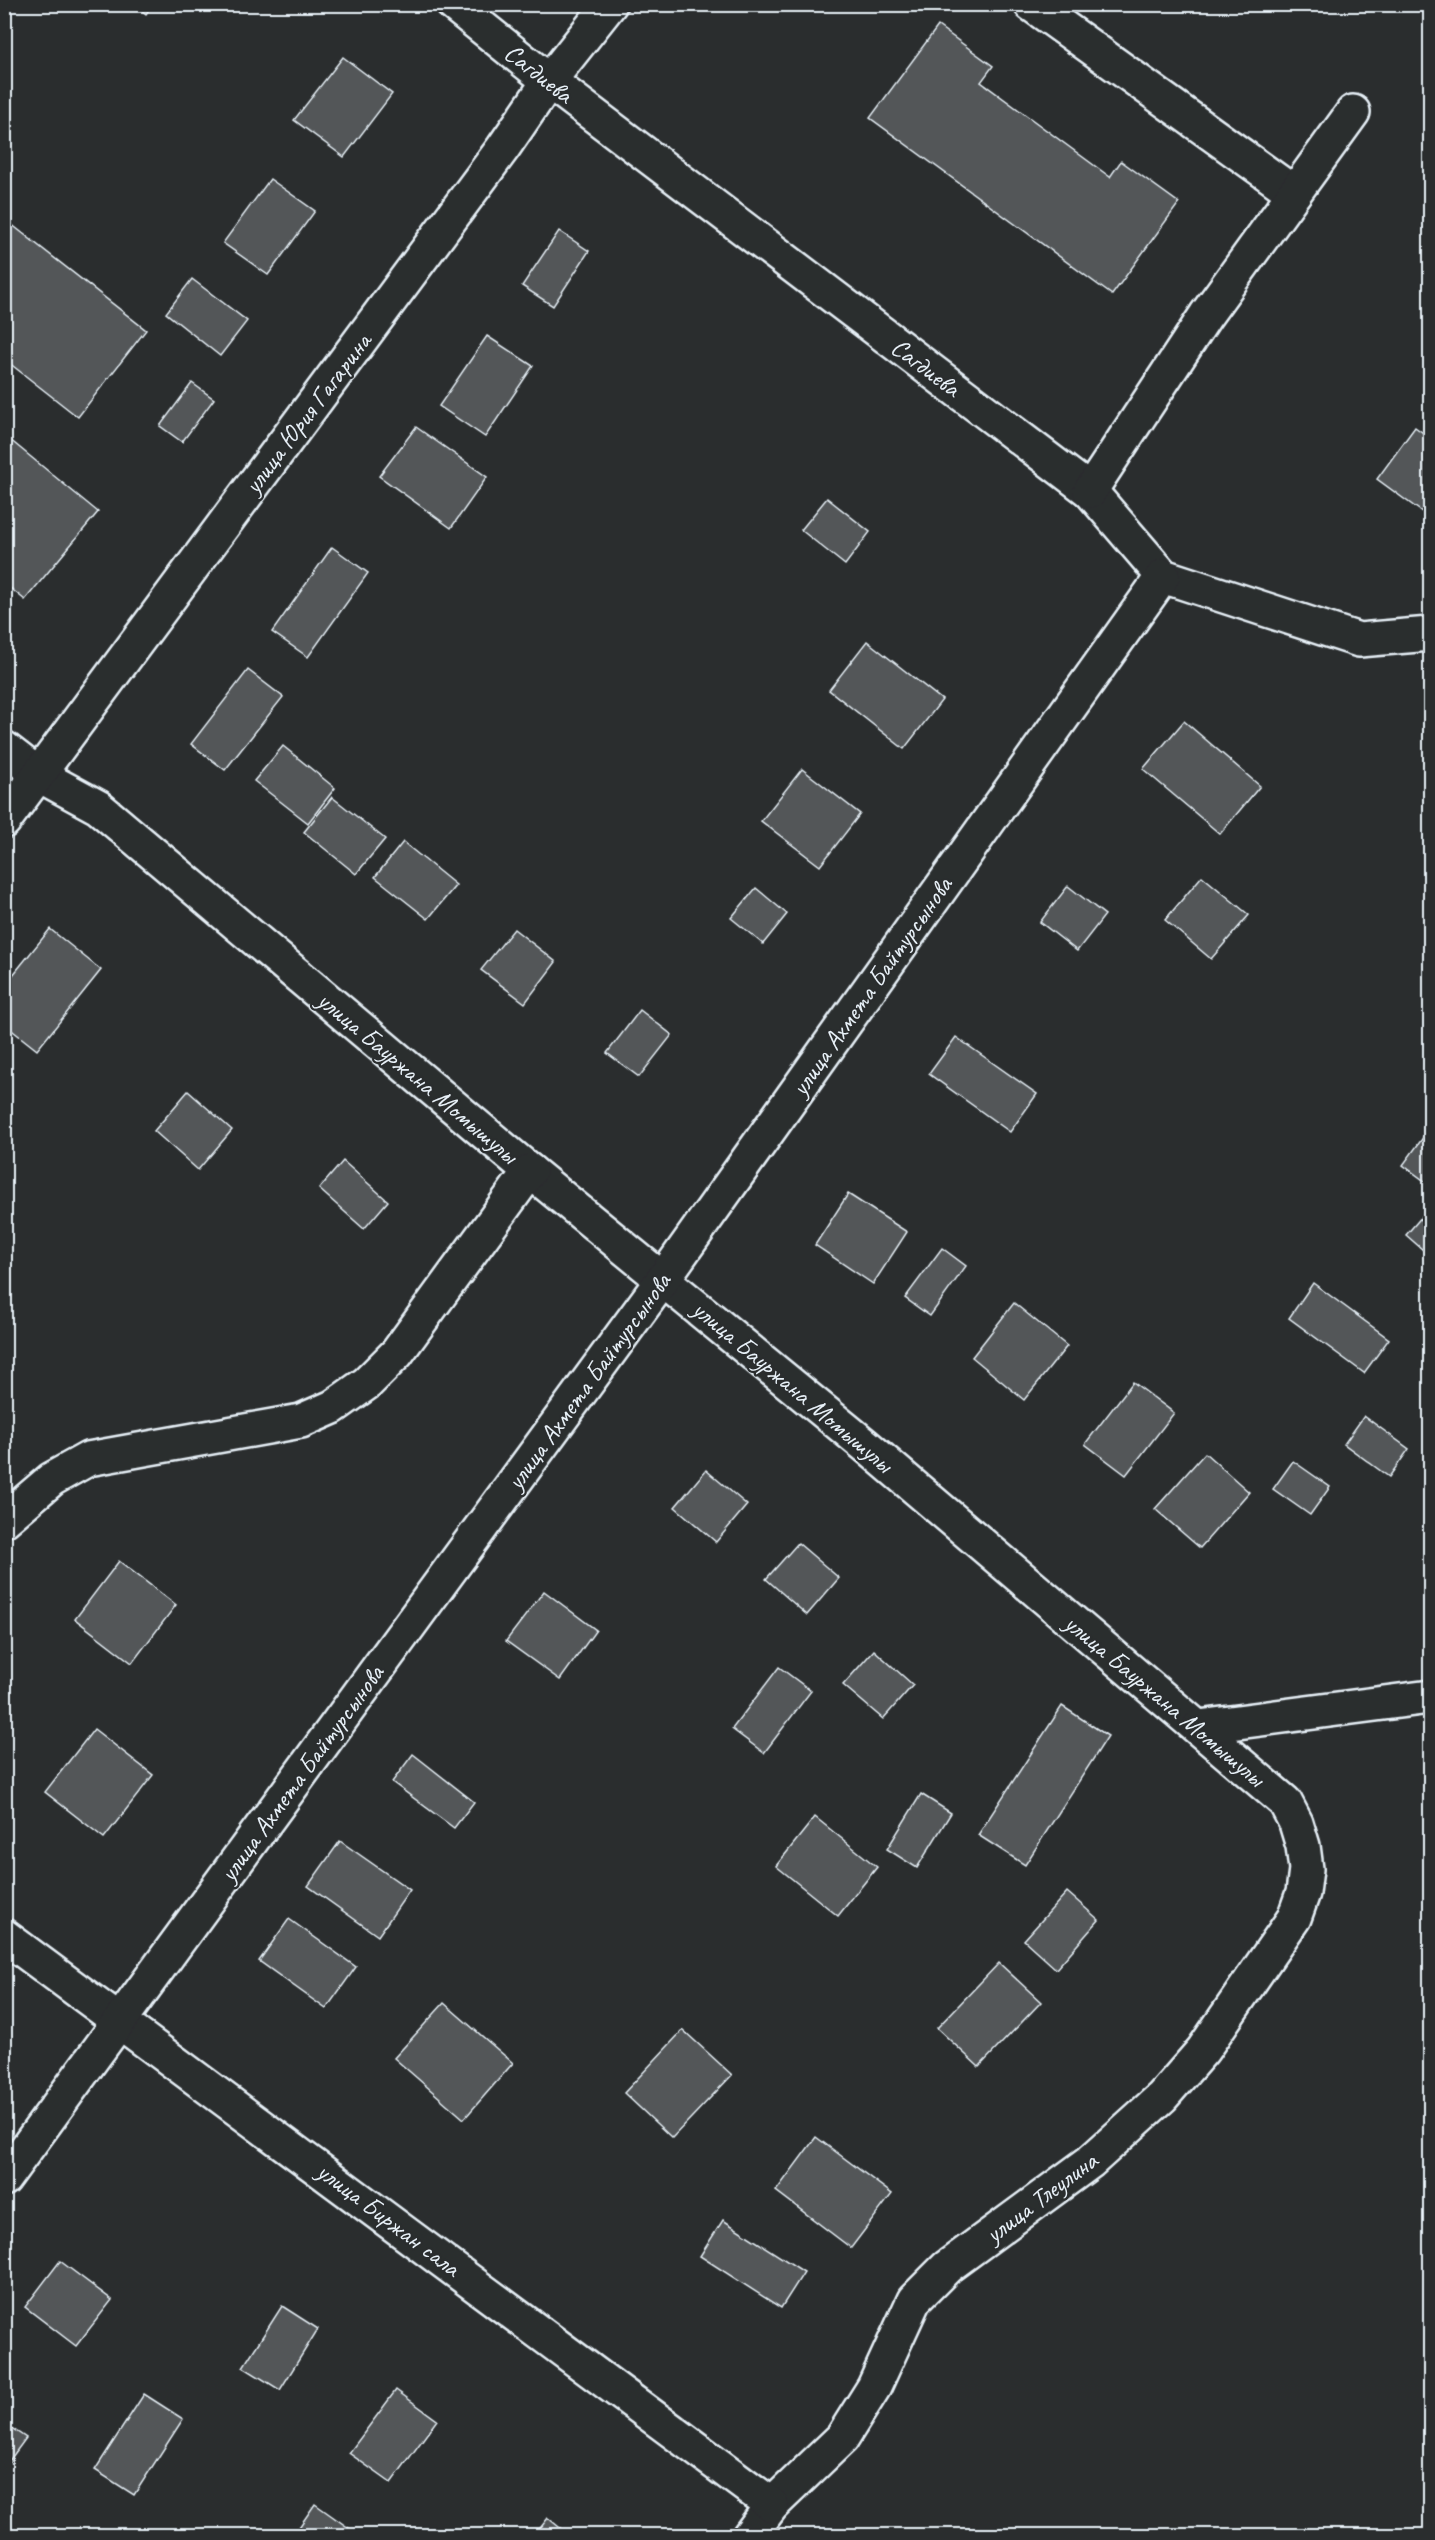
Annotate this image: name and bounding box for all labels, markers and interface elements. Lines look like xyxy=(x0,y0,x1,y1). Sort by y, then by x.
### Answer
street label: Сагдиева xyxy=(498,36,581,112)
street label: улица Юрия Гагарина xyxy=(235,325,380,502)
street label: Сагдиева xyxy=(884,331,968,405)
street label: улица Ахмета Байтурсынова xyxy=(782,869,960,1104)
street label: улица Бауржана Момышулы xyxy=(309,982,527,1172)
street label: улица Ахмета Байтурсынова xyxy=(497,1265,679,1498)
street label: улица Бауржана Момышулы xyxy=(684,1291,902,1481)
street label: улица Бауржана Момышулы xyxy=(1056,1605,1274,1795)
street label: улица Ахмета Байтурсынова xyxy=(210,1657,392,1890)
street label: улица Тлеулина xyxy=(977,2143,1105,2252)
street label: улица Биржан сала xyxy=(309,2154,468,2285)

